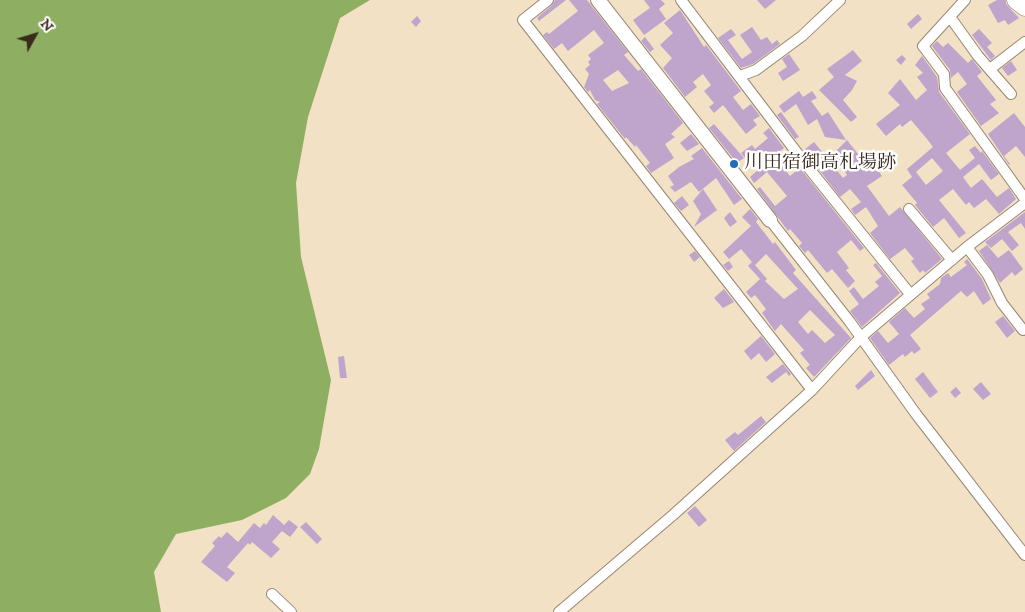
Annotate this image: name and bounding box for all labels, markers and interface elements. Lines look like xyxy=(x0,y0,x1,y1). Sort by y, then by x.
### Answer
north arrow xyxy=(10,10,60,60)
text: N xyxy=(36,15,57,36)
place label: 川田宿御高札場跡 xyxy=(744,153,896,175)
marker: 川田宿御高札場跡 xyxy=(728,158,740,170)

